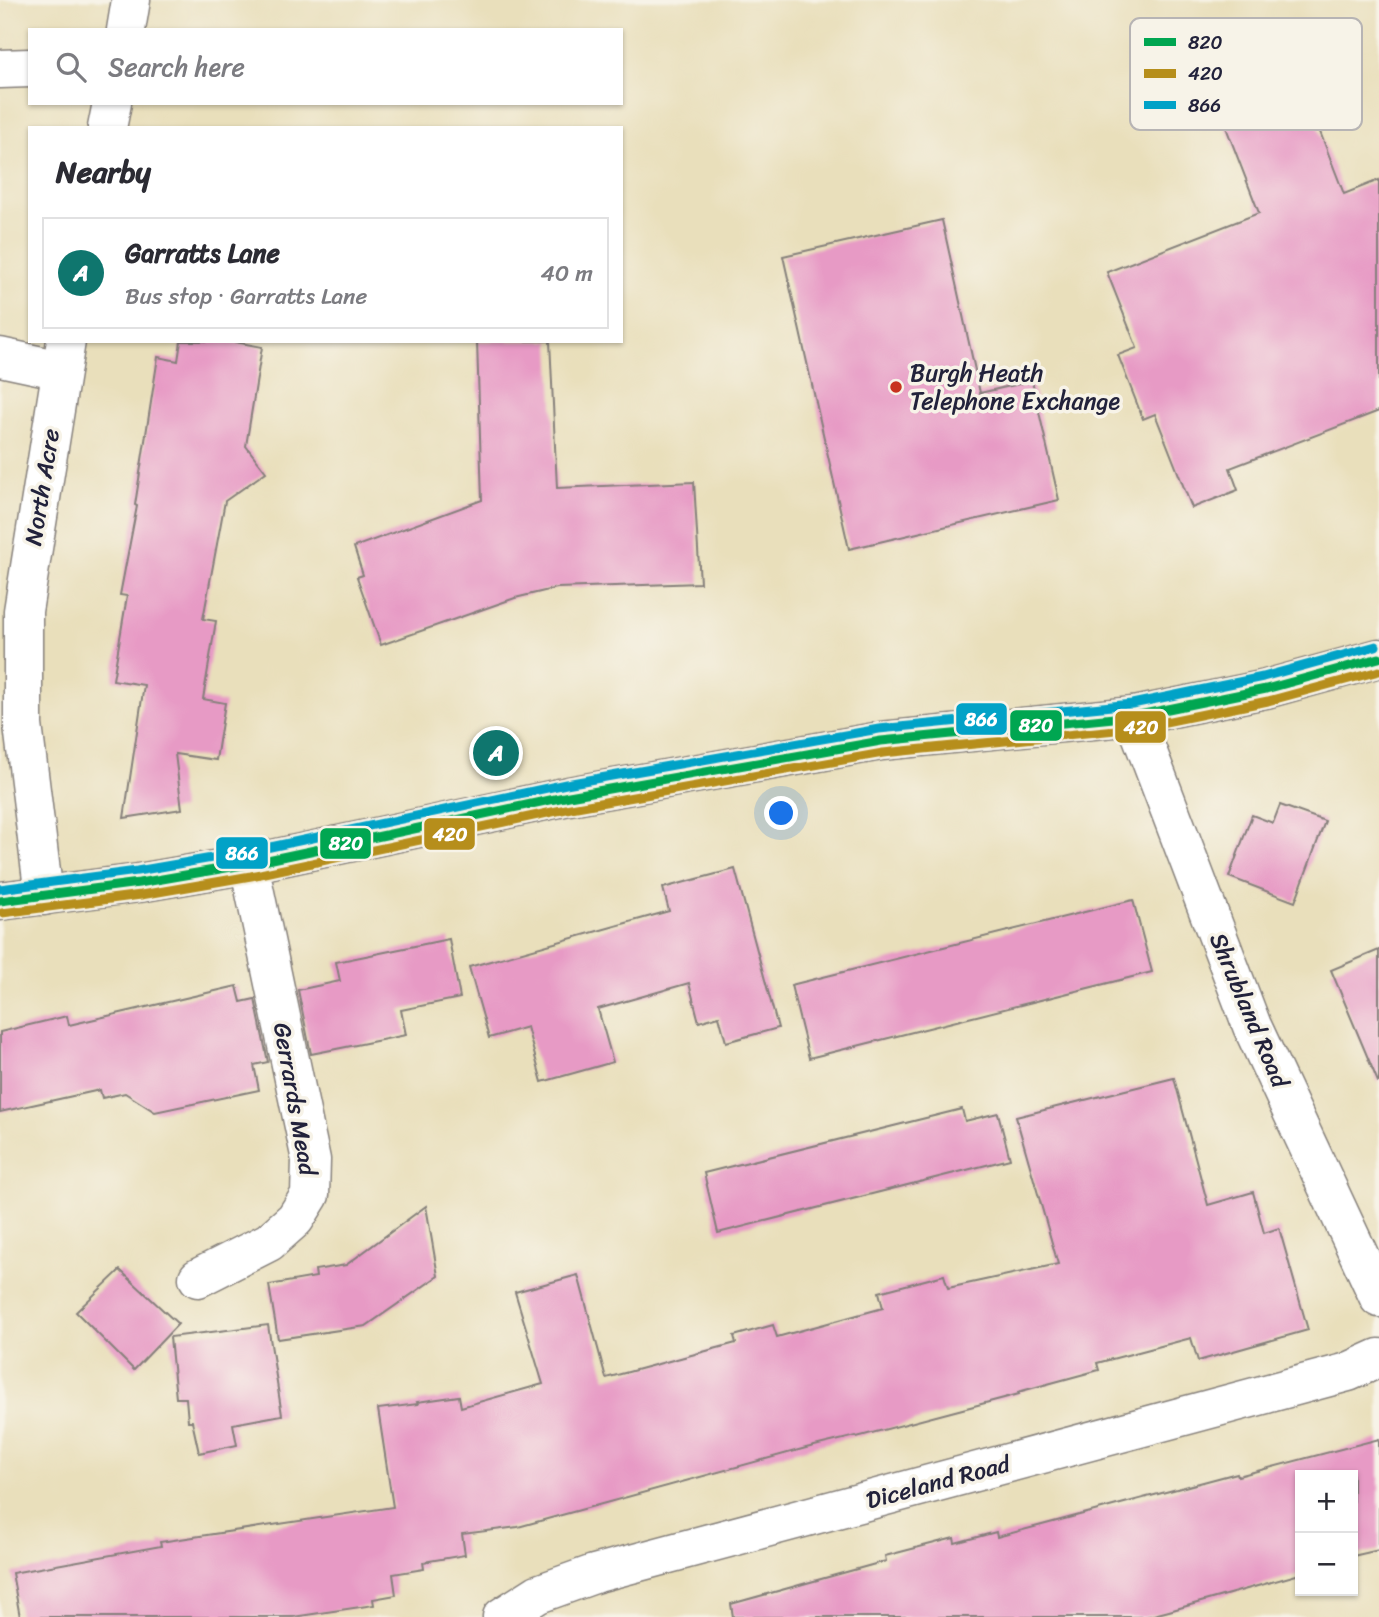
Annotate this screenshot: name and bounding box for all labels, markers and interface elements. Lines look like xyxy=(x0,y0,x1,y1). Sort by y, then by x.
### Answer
legend xyxy=(1130,18,1362,130)
text: 820 xyxy=(1188,26,1222,59)
search box xyxy=(28,28,623,105)
text: Search here xyxy=(108,44,245,90)
icon: search xyxy=(52,48,90,86)
text: 420 xyxy=(1188,57,1223,90)
text: 866 xyxy=(1188,89,1221,122)
text: Nearby xyxy=(56,145,151,199)
text: Garratts Lane xyxy=(125,230,280,276)
text: A xyxy=(73,253,89,294)
text: 40 m xyxy=(540,253,593,294)
text: Bus stop · Garratts Lane xyxy=(125,276,367,317)
place label: Burgh Heath Telephone Exchange xyxy=(910,352,1121,422)
marker: Burgh Heath Telephone Exchange xyxy=(888,379,904,395)
street label: North Acre xyxy=(12,426,72,548)
line badge: 866 xyxy=(955,702,1008,736)
text: 866 xyxy=(963,703,998,736)
line badge: 820 xyxy=(1009,709,1063,742)
text: 820 xyxy=(1018,709,1053,742)
line badge: 420 xyxy=(1114,710,1167,744)
text: 420 xyxy=(1123,711,1158,744)
pin: A xyxy=(473,727,519,779)
your location xyxy=(764,796,798,830)
line badge: 420 xyxy=(423,817,476,851)
text: 420 xyxy=(432,818,467,851)
line badge: 820 xyxy=(319,827,372,860)
text: 820 xyxy=(328,827,363,860)
line badge: 866 xyxy=(215,836,269,870)
text: 866 xyxy=(224,837,259,870)
street label: Shrubland Road xyxy=(1197,926,1301,1096)
street label: Gerrards Mead xyxy=(261,1019,329,1180)
street label: Diceland Road xyxy=(861,1442,1016,1521)
map controls xyxy=(1295,1470,1358,1596)
button: + xyxy=(1295,1470,1358,1533)
button: − xyxy=(1295,1533,1358,1596)

